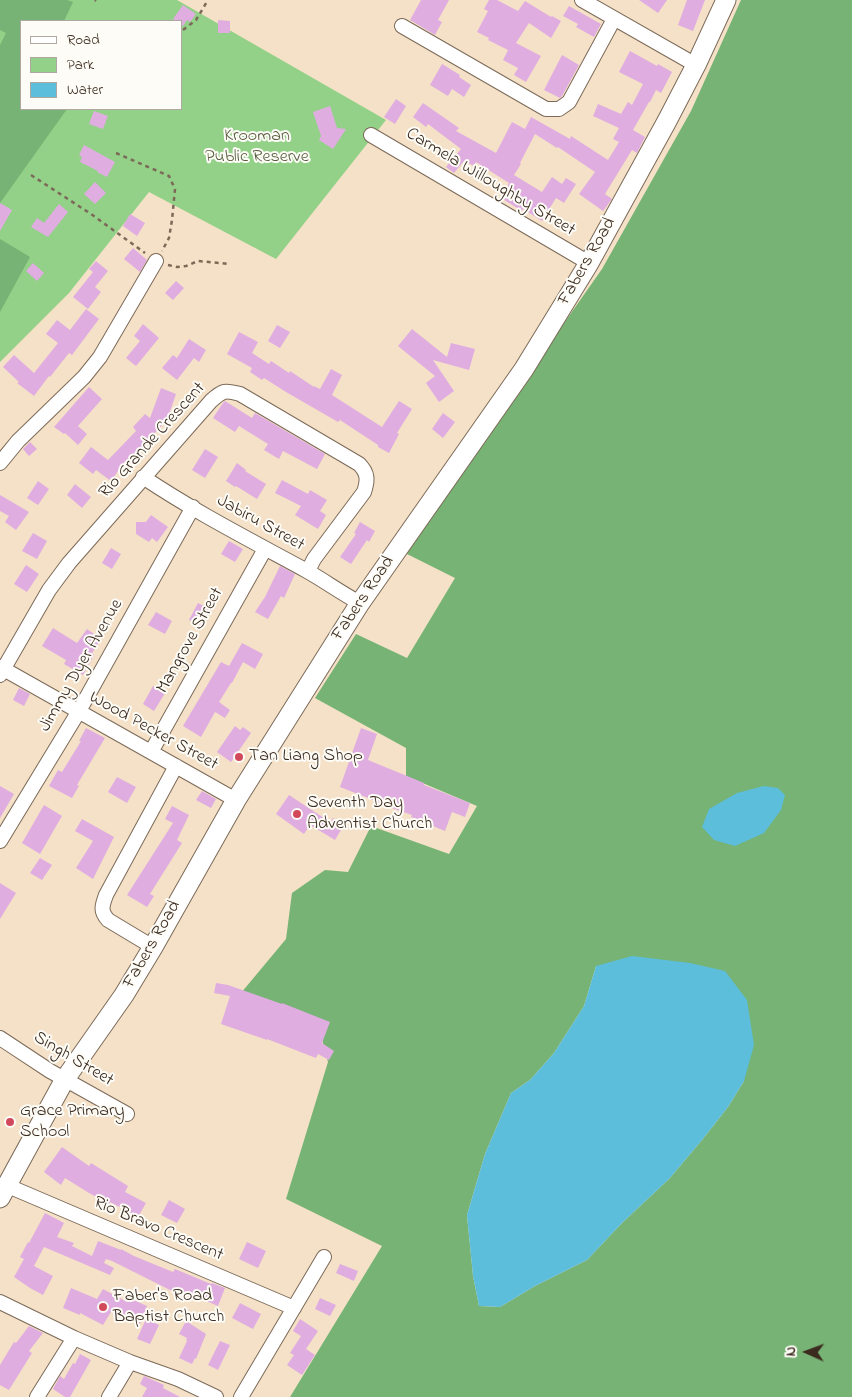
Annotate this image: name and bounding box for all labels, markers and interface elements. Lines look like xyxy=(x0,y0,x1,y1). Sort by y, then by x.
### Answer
legend xyxy=(20,20,182,110)
text: Road xyxy=(67,29,100,51)
text: Park xyxy=(67,54,94,76)
text: Water xyxy=(67,79,103,101)
street label: Carmela Willoughby Street xyxy=(402,124,578,242)
park label: Krooman Public Reserve xyxy=(205,126,309,168)
street label: Fabers Road xyxy=(554,214,622,310)
street label: Rio Grande Crescent xyxy=(95,378,211,504)
street label: Jabiru Street xyxy=(212,491,308,557)
street label: Fabers Road xyxy=(328,553,400,645)
street label: Mangrove Street xyxy=(153,584,229,698)
street label: Jimmy Dyer Avenue xyxy=(35,596,129,736)
street label: Wood Pecker Street xyxy=(85,688,221,776)
place label: Tan Liang Shop xyxy=(249,746,363,768)
marker: Tan Liang Shop xyxy=(233,751,245,763)
place label: Seventh Day Adventist Church xyxy=(307,793,432,836)
marker: Seventh Day Adventist Church xyxy=(291,808,303,820)
street label: Fabers Road xyxy=(119,897,187,993)
street label: Singh Street xyxy=(29,1028,117,1092)
place label: Grace Primary School xyxy=(20,1101,125,1144)
marker: Grace Primary School xyxy=(4,1116,16,1128)
street label: Rio Bravo Crescent xyxy=(90,1193,226,1267)
place label: Faber's Road Baptist Church xyxy=(113,1286,224,1328)
marker: Faber's Road Baptist Church xyxy=(97,1301,109,1313)
north arrow xyxy=(782,1327,832,1377)
text: N xyxy=(781,1346,802,1357)

